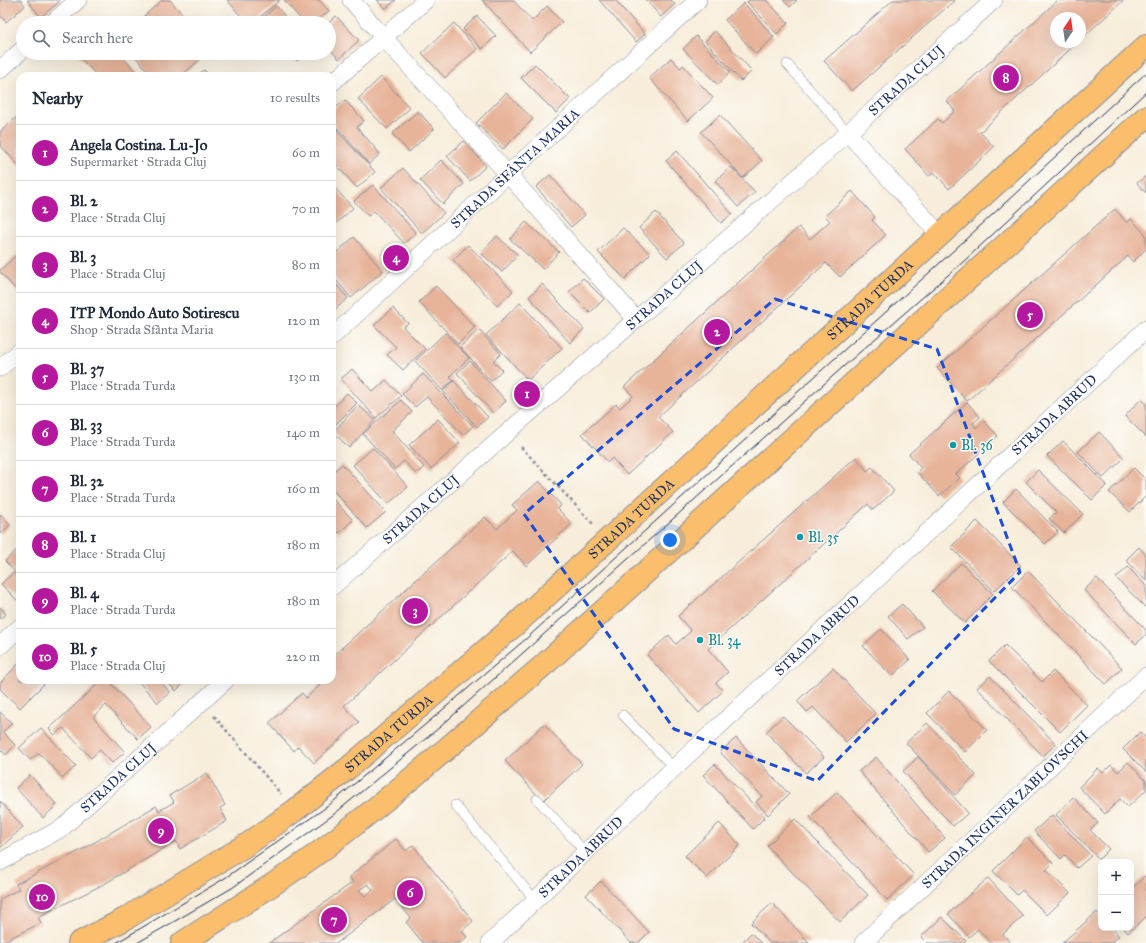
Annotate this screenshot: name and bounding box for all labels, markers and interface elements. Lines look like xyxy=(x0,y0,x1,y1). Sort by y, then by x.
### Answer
north arrow xyxy=(1050,12,1086,48)
search box xyxy=(16,16,336,60)
icon: search xyxy=(30,27,52,49)
text: Search here xyxy=(62,29,133,47)
street label: STRADA CLUJ xyxy=(865,41,949,119)
pin: 8 xyxy=(993,63,1019,93)
text: Nearby xyxy=(32,88,83,109)
text: 10 results xyxy=(270,90,320,106)
street label: STRADA SFÂNTA MARIA xyxy=(447,104,583,231)
text: Angela Costina. Lu-Jo xyxy=(70,136,208,154)
text: 1 xyxy=(42,145,48,161)
text: 60 m xyxy=(292,145,320,161)
text: Supermarket · Strada Cluj xyxy=(70,154,206,170)
text: Bl. 2 xyxy=(70,192,98,210)
text: 2 xyxy=(42,201,48,217)
text: 70 m xyxy=(292,201,320,217)
text: Place · Strada Cluj xyxy=(70,210,165,226)
pin: 4 xyxy=(383,243,409,273)
text: Bl. 3 xyxy=(70,248,96,266)
street label: STRADA TURDA xyxy=(823,255,917,343)
text: 3 xyxy=(42,257,48,273)
text: 80 m xyxy=(292,257,320,273)
street label: STRADA CLUJ xyxy=(622,257,707,333)
text: Place · Strada Cluj xyxy=(70,266,165,282)
pin: 5 xyxy=(1017,300,1043,330)
text: ITP Mondo Auto Sotirescu xyxy=(70,304,239,322)
text: 4 xyxy=(41,313,49,329)
text: 120 m xyxy=(287,313,320,329)
pin: 2 xyxy=(704,317,730,347)
text: Shop · Strada Sfânta Maria xyxy=(70,322,214,338)
text: Bl. 37 xyxy=(70,360,104,378)
text: 5 xyxy=(42,369,48,385)
text: 130 m xyxy=(288,369,320,385)
street label: STRADA ABRUD xyxy=(1008,371,1100,458)
text: Place · Strada Turda xyxy=(70,378,176,394)
pin: 1 xyxy=(514,379,540,409)
text: Bl. 33 xyxy=(70,416,102,434)
text: 6 xyxy=(42,425,48,441)
text: 140 m xyxy=(286,425,320,441)
text: Place · Strada Turda xyxy=(70,434,176,450)
place label: Bl. 36 xyxy=(961,437,994,454)
marker: Bl. 36 xyxy=(948,440,958,450)
street label: STRADA CLUJ xyxy=(379,471,463,547)
text: Bl. 32 xyxy=(70,472,104,490)
street label: STRADA TURDA xyxy=(584,474,678,562)
text: 7 xyxy=(42,481,48,497)
text: 160 m xyxy=(287,481,320,497)
text: Place · Strada Turda xyxy=(70,490,176,506)
text: Bl. 1 xyxy=(70,528,96,546)
place label: Bl. 35 xyxy=(808,529,840,546)
your location xyxy=(660,530,680,550)
marker: Bl. 35 xyxy=(795,532,805,542)
text: 8 xyxy=(42,537,48,553)
text: 180 m xyxy=(287,537,320,553)
text: Place · Strada Cluj xyxy=(70,546,165,562)
text: Bl. 4 xyxy=(70,584,99,602)
street label: STRADA ABRUD xyxy=(771,591,863,679)
text: 9 xyxy=(42,593,48,609)
text: 180 m xyxy=(287,593,320,609)
pin: 3 xyxy=(402,596,428,626)
text: Place · Strada Turda xyxy=(70,602,176,618)
place label: Bl. 34 xyxy=(708,632,742,649)
marker: Bl. 34 xyxy=(695,635,705,645)
text: Bl. 5 xyxy=(70,640,97,658)
text: 10 xyxy=(39,649,51,665)
text: 220 m xyxy=(286,649,320,665)
text: Place · Strada Cluj xyxy=(70,658,165,674)
street label: STRADA TURDA xyxy=(341,690,437,776)
street label: STRADA INGINER ZABLOVSCHI xyxy=(918,727,1092,892)
street label: STRADA CLUJ xyxy=(76,739,160,816)
street label: STRADA ABRUD xyxy=(535,813,626,901)
pin: 9 xyxy=(148,816,174,846)
map controls xyxy=(1098,859,1134,931)
button: + xyxy=(1098,859,1134,895)
pin: 6 xyxy=(397,878,423,908)
pin: 10 xyxy=(29,882,55,912)
button: − xyxy=(1098,895,1134,931)
pin: 7 xyxy=(321,905,347,935)

